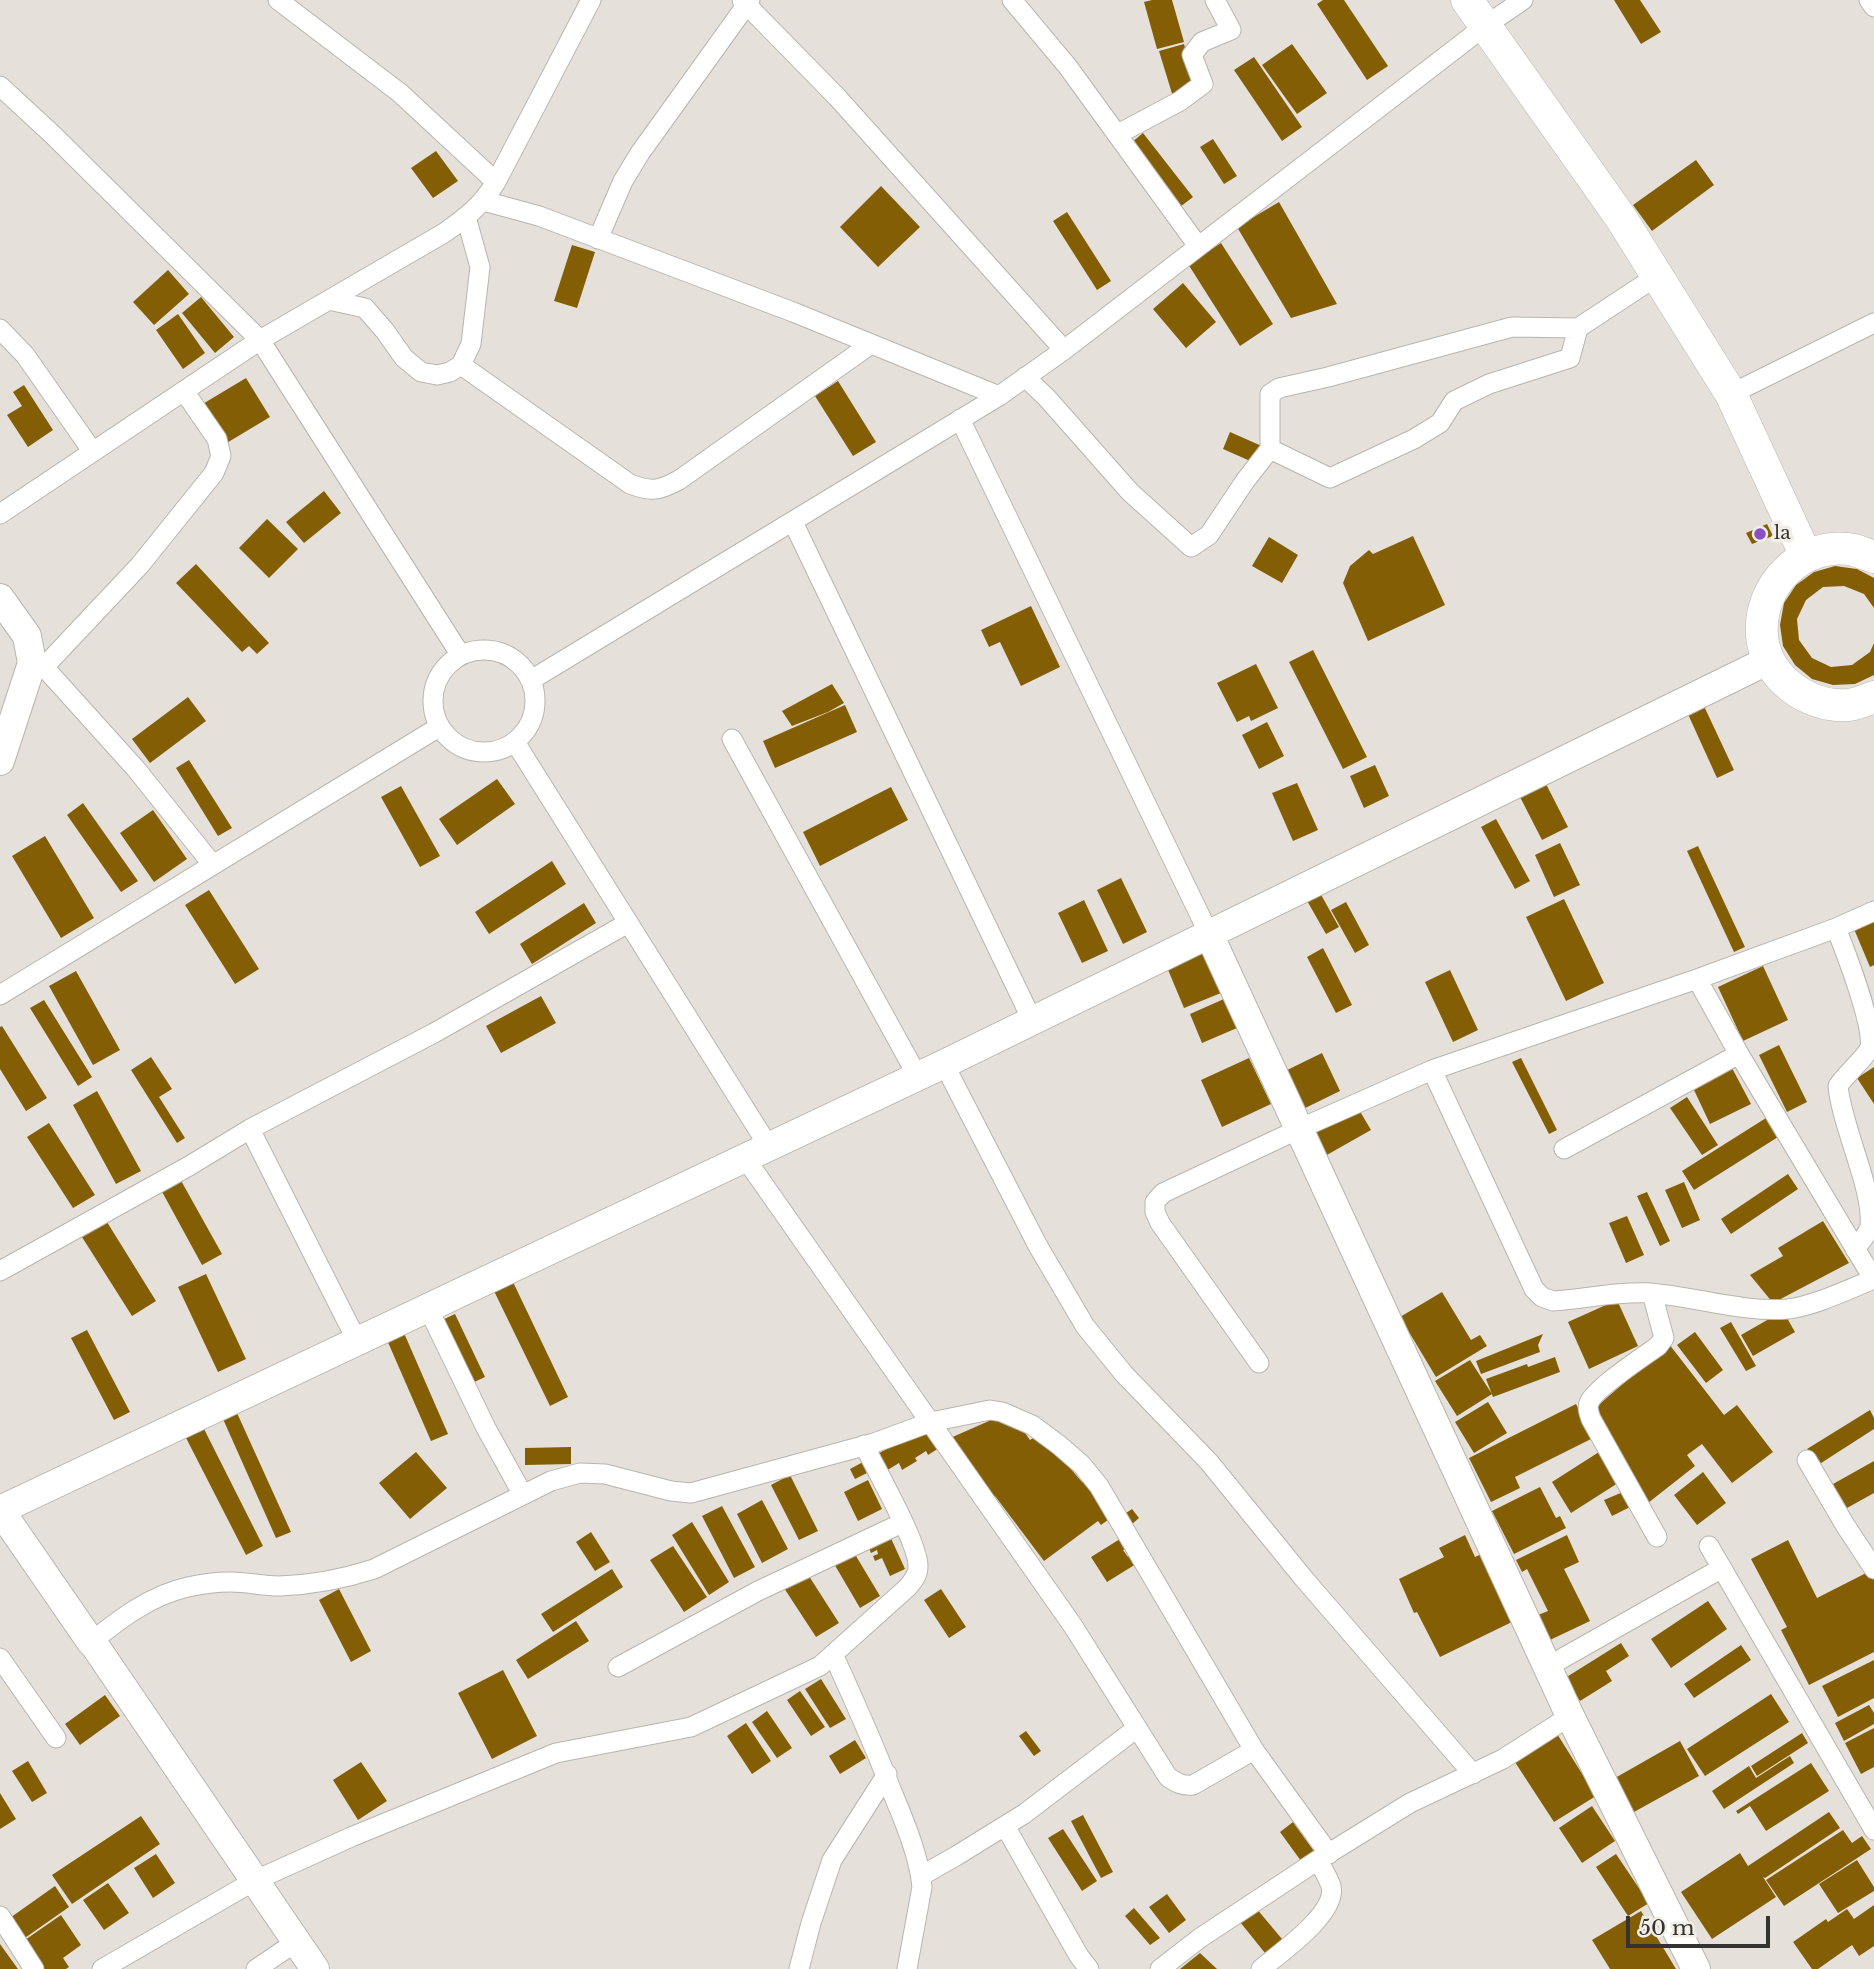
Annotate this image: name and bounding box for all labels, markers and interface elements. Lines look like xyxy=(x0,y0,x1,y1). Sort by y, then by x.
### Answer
place label: la xyxy=(1774,523,1791,545)
marker: la xyxy=(1752,526,1768,542)
scale bar xyxy=(1629,1902,1772,1946)
text: 50 m xyxy=(1639,1915,1694,1941)

